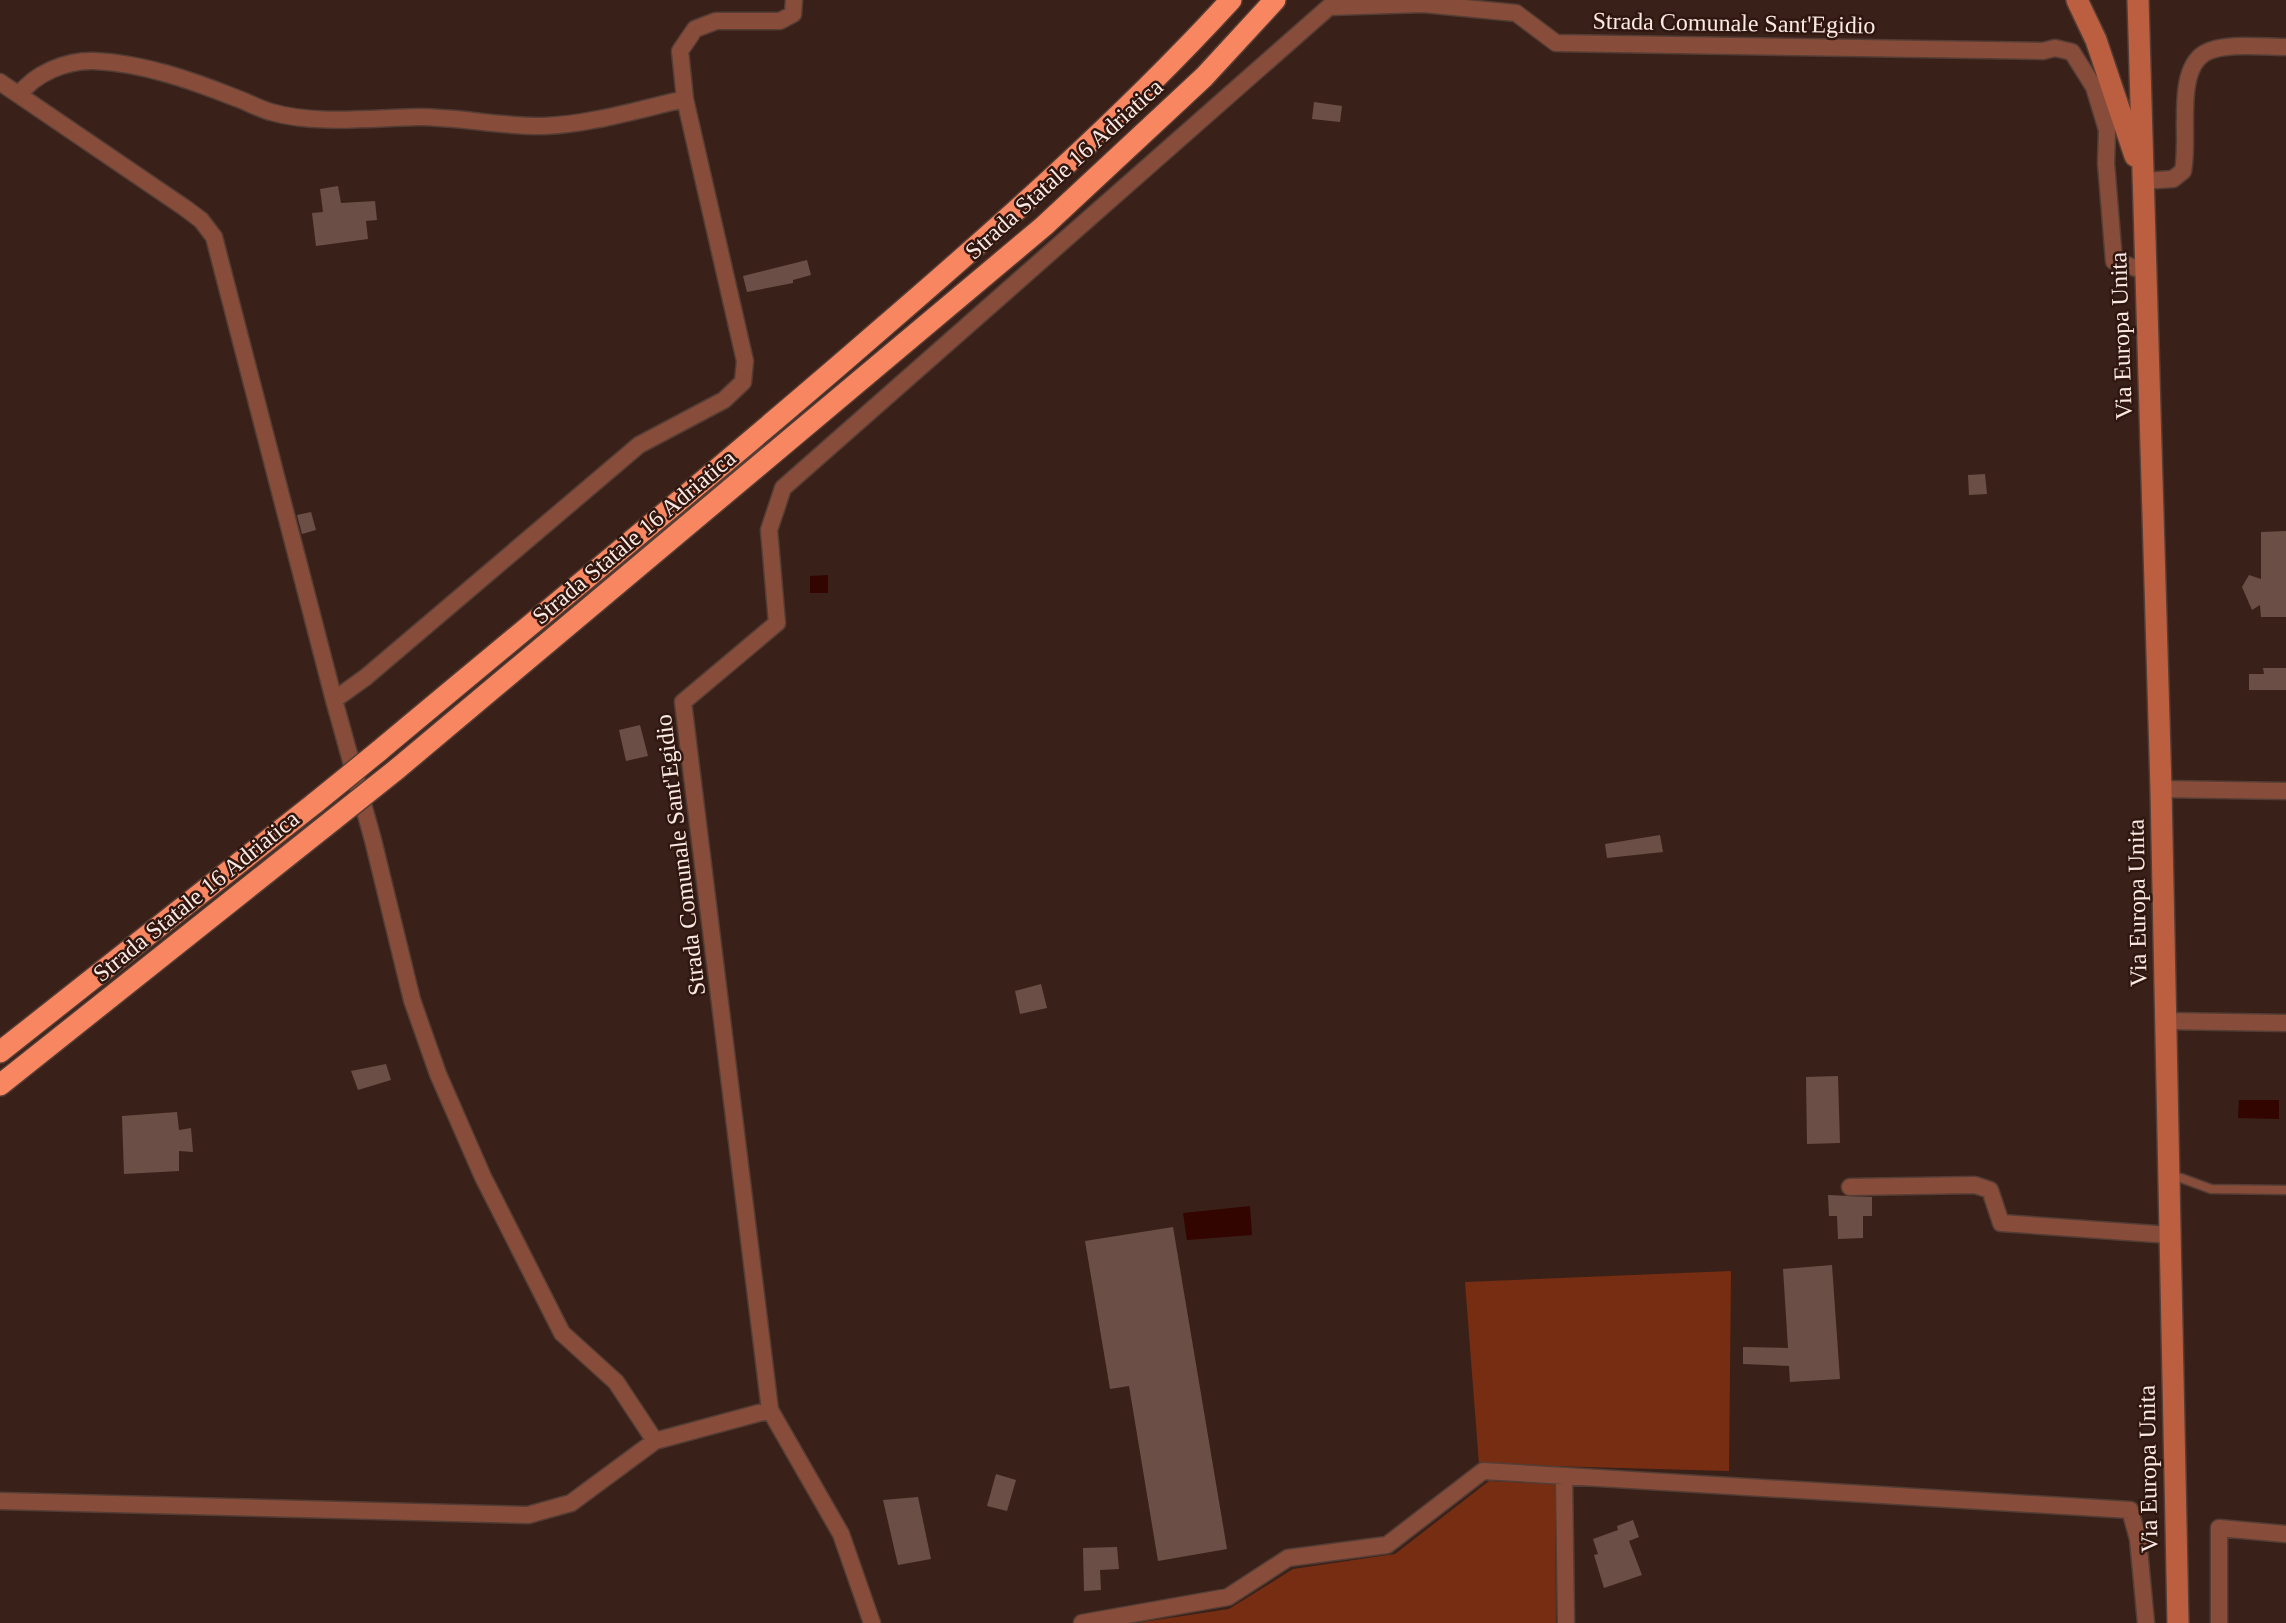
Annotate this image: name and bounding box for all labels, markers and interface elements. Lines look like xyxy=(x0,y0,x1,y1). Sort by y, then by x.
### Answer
street label: Strada Comunale Sant'Egidio xyxy=(1592,8,1876,38)
street label: Strada Statale 16 Adriatica xyxy=(960,73,1168,265)
street label: Via Europa Unita xyxy=(2105,251,2137,420)
street label: Strada Statale 16 Adriatica xyxy=(527,444,741,629)
street label: Strada Comunale Sant'Egidio xyxy=(650,713,710,997)
street label: Strada Statale 16 Adriatica xyxy=(88,805,304,987)
street label: Via Europa Unita xyxy=(2123,819,2151,987)
street label: Via Europa Unita xyxy=(2134,1385,2162,1553)

